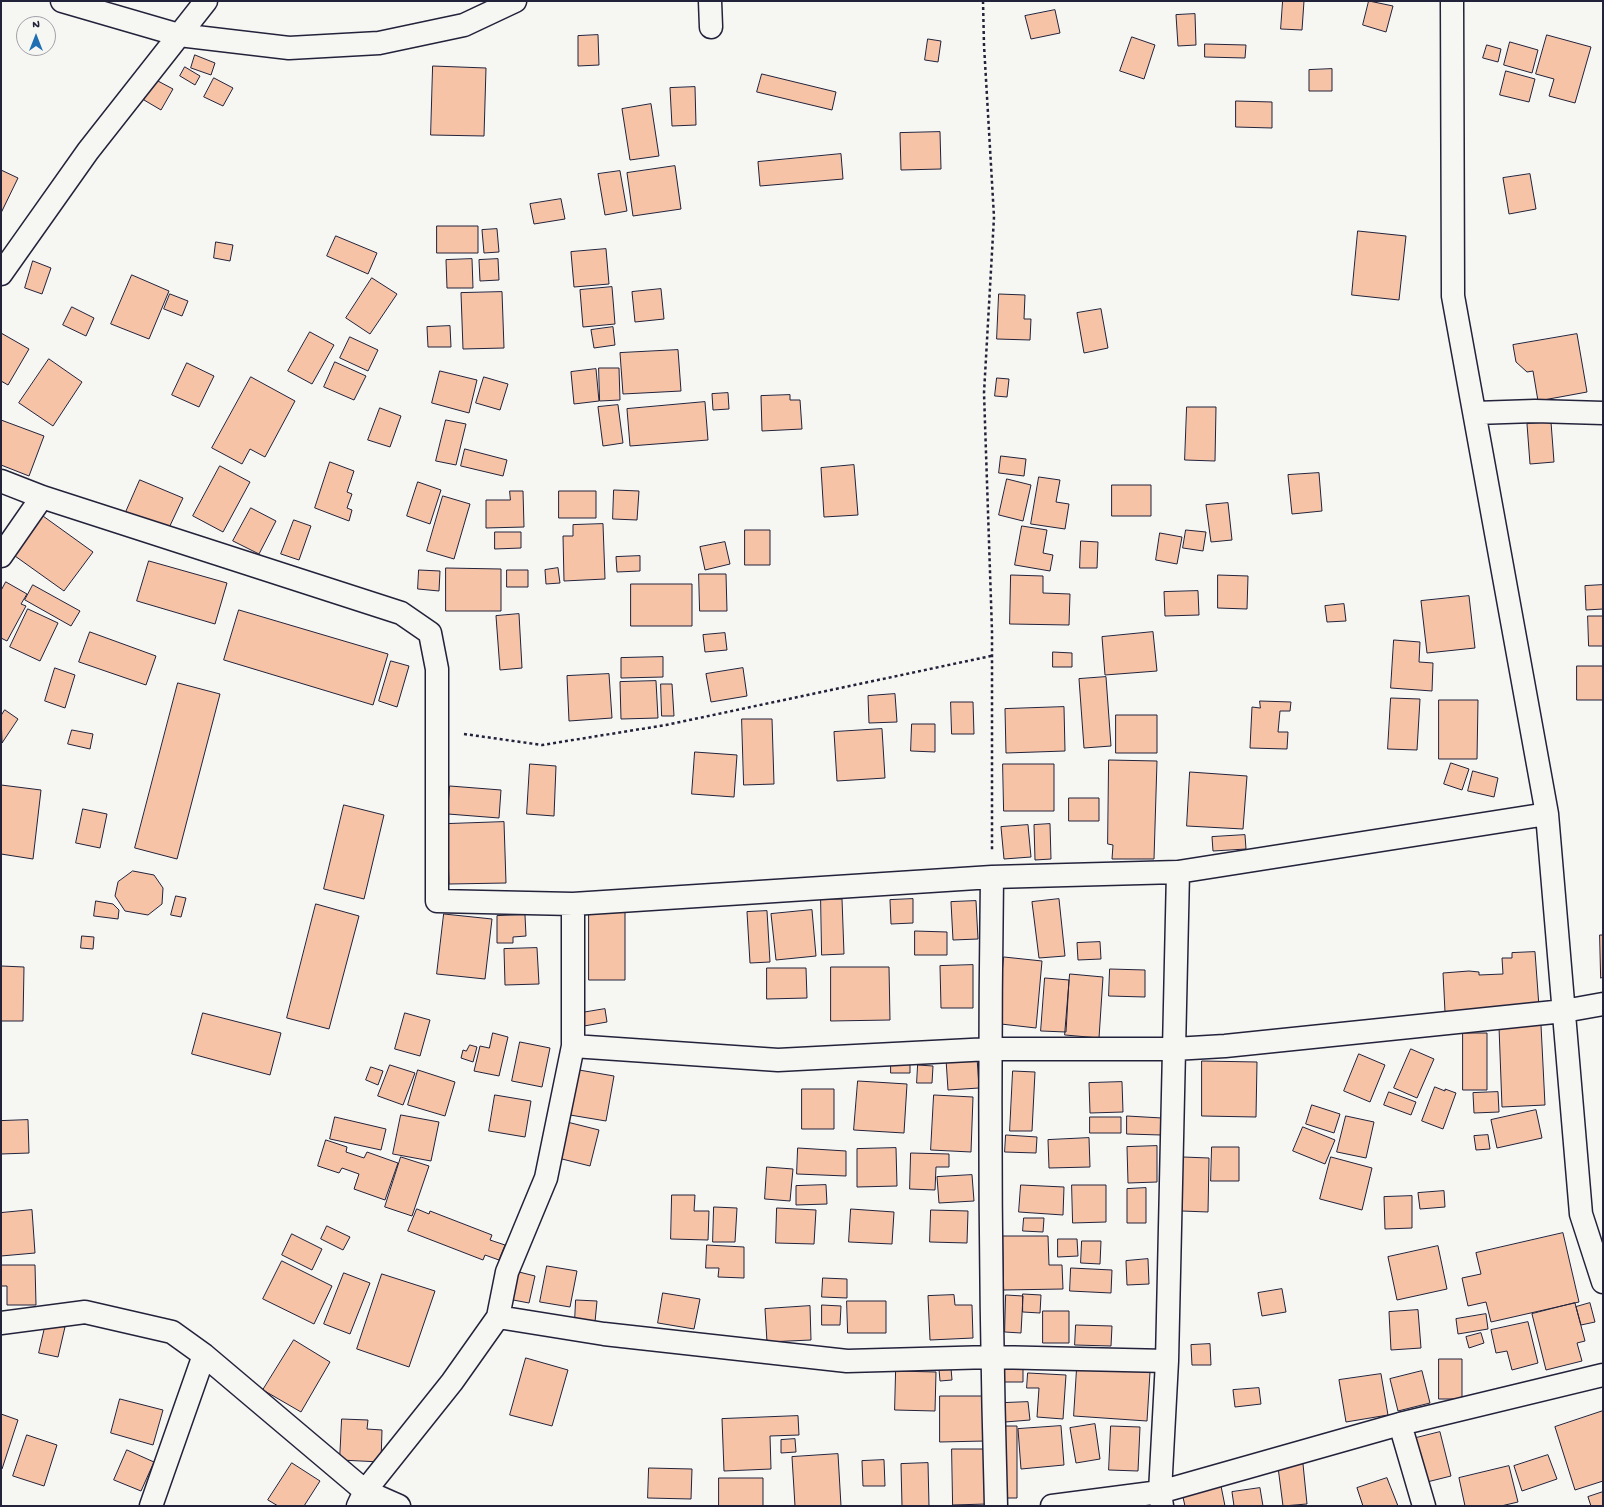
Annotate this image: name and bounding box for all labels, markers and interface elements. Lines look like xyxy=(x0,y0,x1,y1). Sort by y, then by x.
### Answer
north arrow xyxy=(16,16,56,56)
text: N xyxy=(32,19,40,31)

